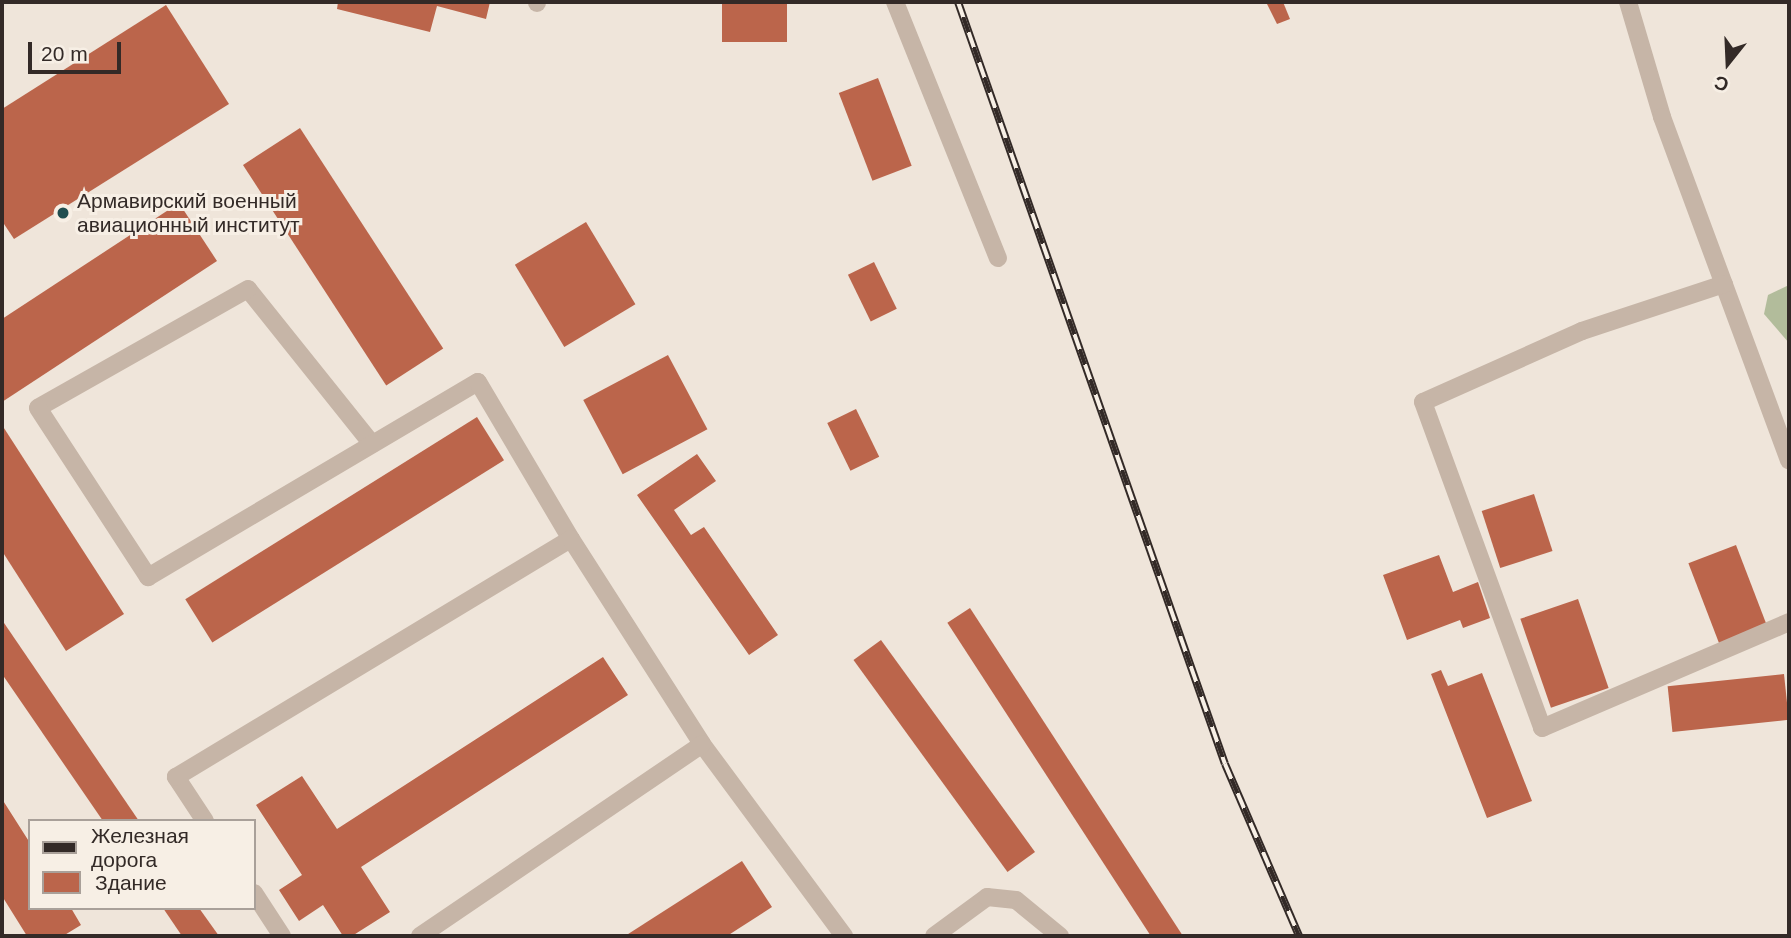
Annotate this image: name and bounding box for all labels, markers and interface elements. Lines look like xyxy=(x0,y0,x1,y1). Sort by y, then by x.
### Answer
scale bar xyxy=(32,28,124,72)
north arrow xyxy=(1693,28,1763,98)
text: 20 m xyxy=(41,42,88,65)
text: С xyxy=(1712,71,1731,96)
place label: Армавирский военный авиационный институт xyxy=(77,188,300,238)
marker: Армавирский военный авиационный институт xyxy=(55,205,71,221)
legend xyxy=(28,819,256,910)
text: Железная дорога xyxy=(91,824,189,871)
text: Здание xyxy=(95,871,167,894)

